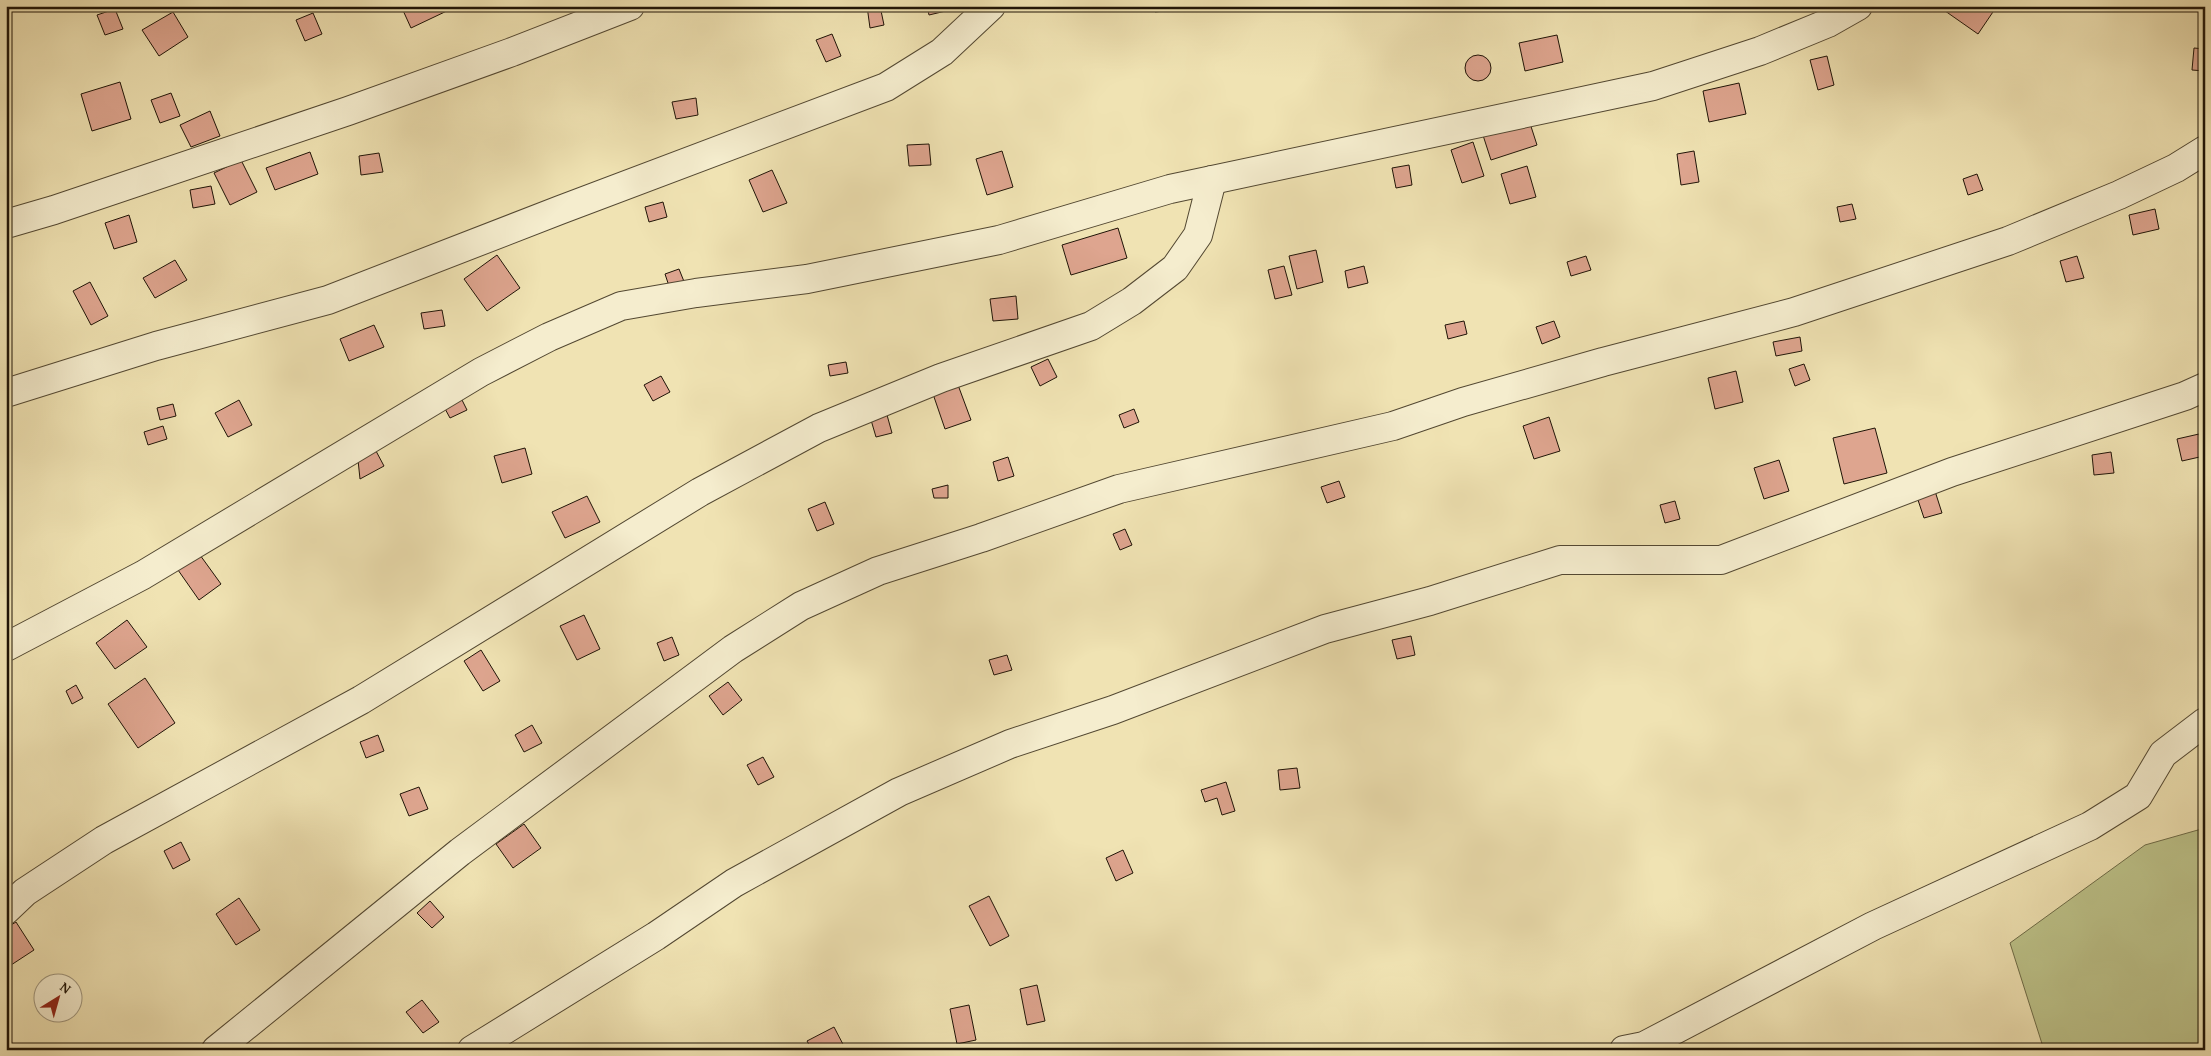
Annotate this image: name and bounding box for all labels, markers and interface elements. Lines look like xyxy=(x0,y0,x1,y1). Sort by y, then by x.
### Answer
north arrow xyxy=(32,974,82,1024)
text: N xyxy=(56,977,76,999)

